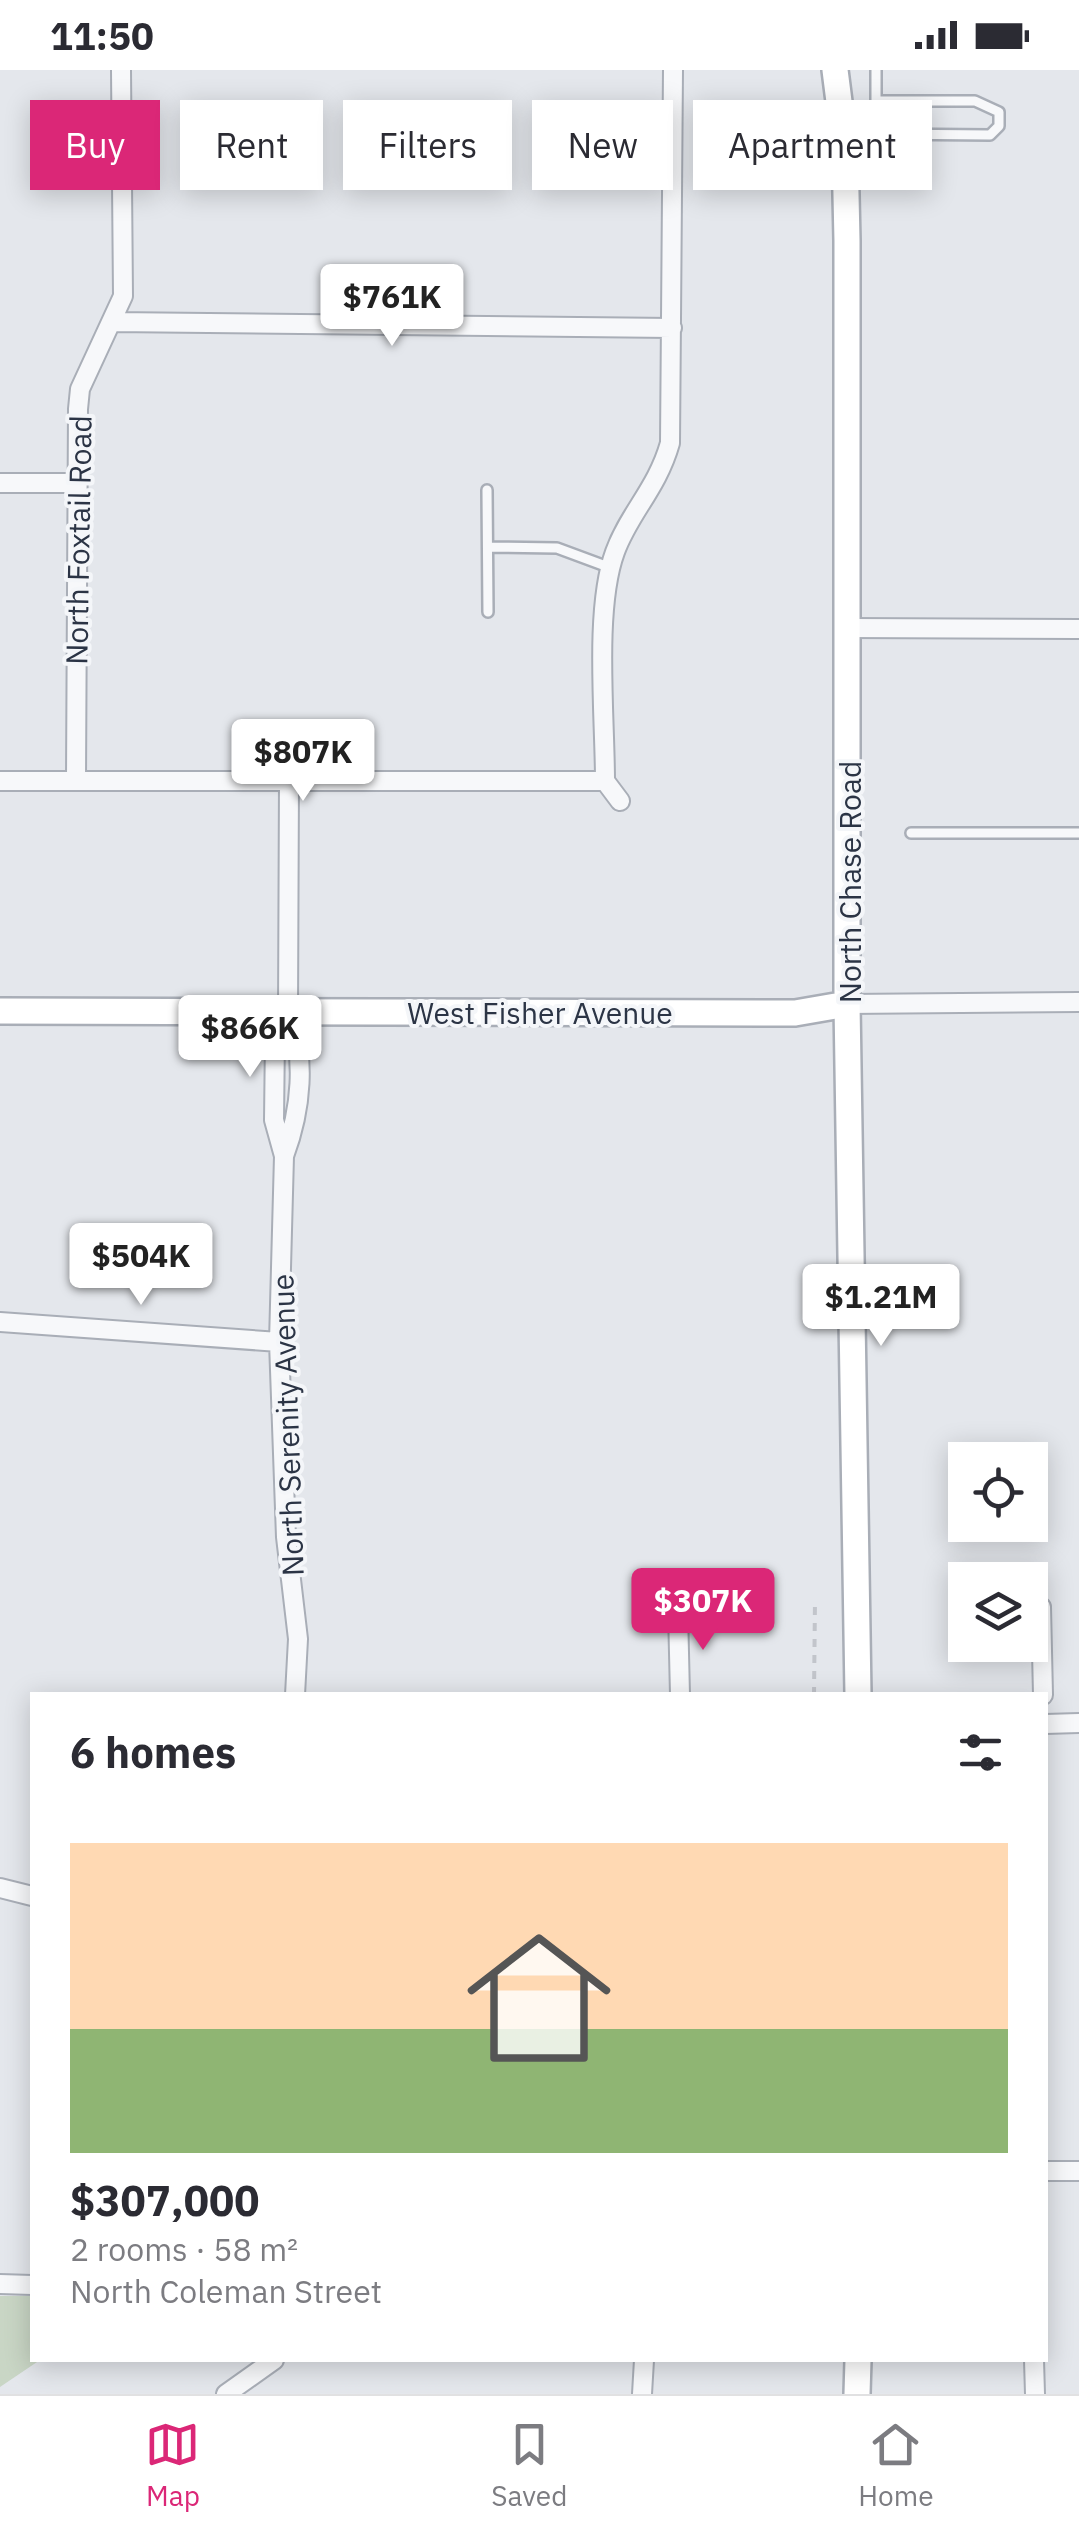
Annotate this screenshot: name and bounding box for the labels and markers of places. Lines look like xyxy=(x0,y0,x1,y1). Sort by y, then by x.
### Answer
pin: $761K xyxy=(322,264,462,349)
pin: $807K xyxy=(233,719,373,804)
pin: $866K xyxy=(180,995,320,1080)
pin: $504K xyxy=(71,1223,211,1308)
pin: $1.21M xyxy=(800,1264,962,1349)
pin: $307K xyxy=(633,1568,773,1653)

